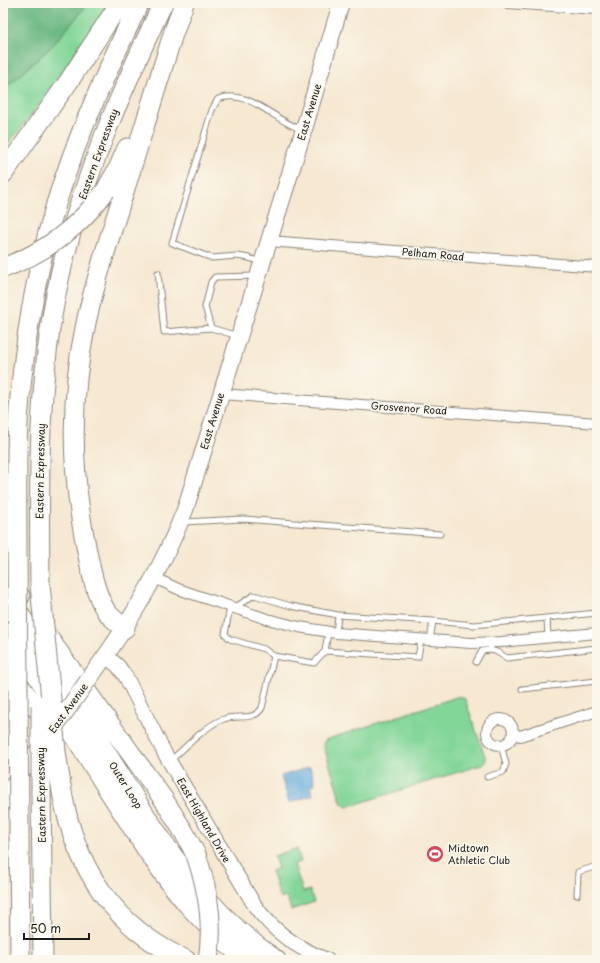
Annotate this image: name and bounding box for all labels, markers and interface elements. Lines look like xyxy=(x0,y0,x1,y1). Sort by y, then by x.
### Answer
street label: East Avenue xyxy=(293,81,324,142)
street label: Eastern Expressway xyxy=(74,106,122,202)
street label: Pelham Road xyxy=(401,243,465,264)
street label: East Avenue xyxy=(196,390,227,451)
street label: Grosvenor Road xyxy=(370,397,448,418)
street label: Eastern Expressway xyxy=(31,423,49,519)
street label: East Avenue xyxy=(44,679,91,736)
street label: Eastern Expressway xyxy=(32,747,50,843)
street label: Outer Loop xyxy=(106,758,147,811)
street label: East Highland Drive xyxy=(174,775,235,865)
place label: Midtown Athletic Club xyxy=(448,840,510,867)
sports icon: Midtown Athletic Club xyxy=(425,844,445,864)
scale bar xyxy=(24,915,89,941)
text: 50 m xyxy=(30,919,61,937)

